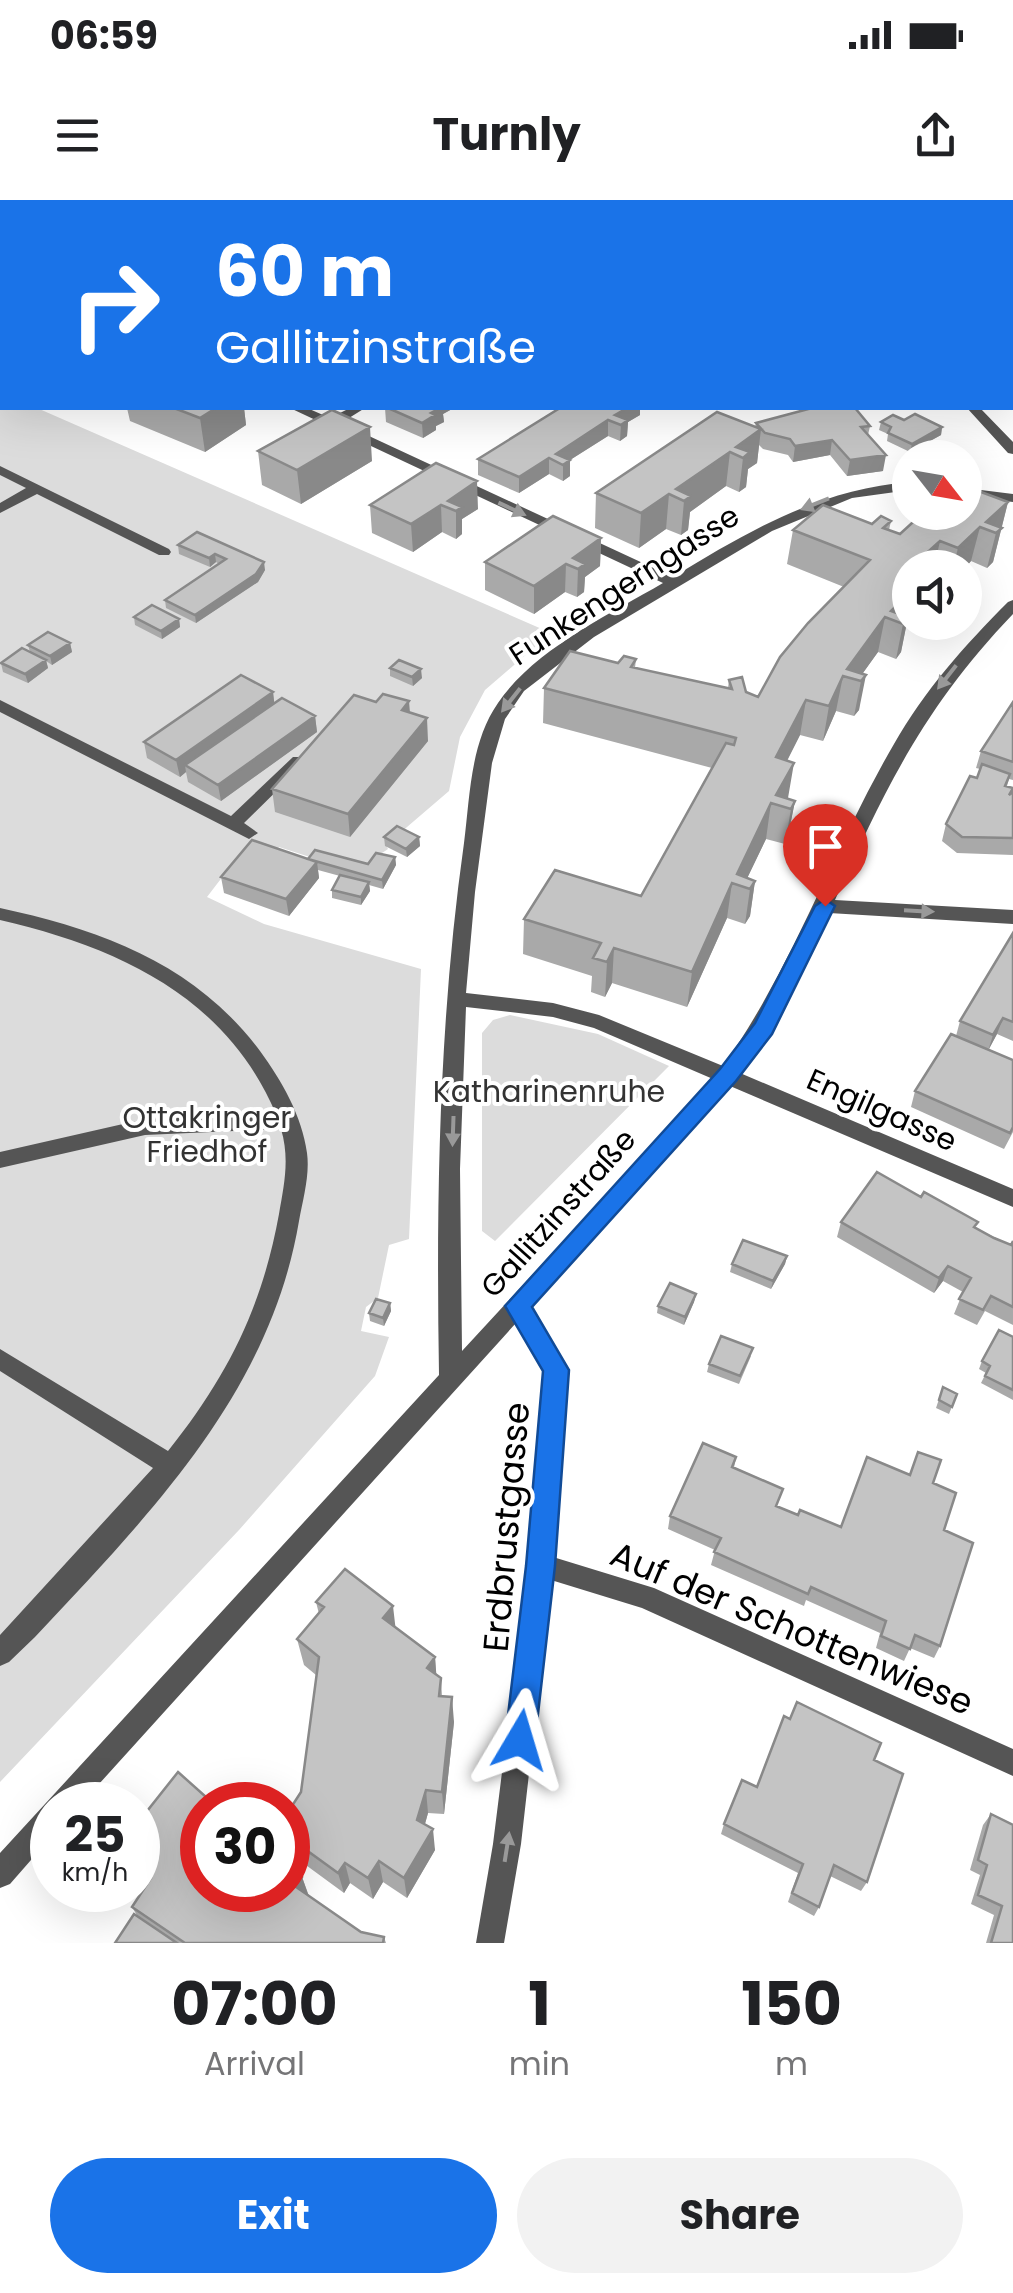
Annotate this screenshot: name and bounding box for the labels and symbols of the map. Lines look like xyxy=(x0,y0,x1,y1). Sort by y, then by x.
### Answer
north arrow xyxy=(892,440,982,530)
street label: Funkengerngasse xyxy=(501,494,747,676)
one-way arrow xyxy=(800,496,830,512)
one-way arrow xyxy=(498,500,527,517)
one-way arrow xyxy=(937,663,958,689)
one-way arrow xyxy=(501,687,522,713)
pin xyxy=(783,804,868,907)
one-way arrow xyxy=(904,903,936,919)
street label: Engilgasse xyxy=(800,1058,964,1162)
park label: Katharinenruhe xyxy=(433,1070,665,1113)
park label: Ottakringer Friedhof xyxy=(123,1096,292,1173)
one-way arrow xyxy=(444,1115,460,1147)
street label: Gallitzinstraße xyxy=(470,1119,646,1307)
street label: Erdbrustgasse xyxy=(471,1400,541,1654)
street label: Auf der Schottenwiese xyxy=(603,1529,981,1727)
position arrow xyxy=(468,1688,572,1792)
speed limit sign: 30 xyxy=(180,1782,310,1912)
one-way arrow xyxy=(499,1831,515,1862)

